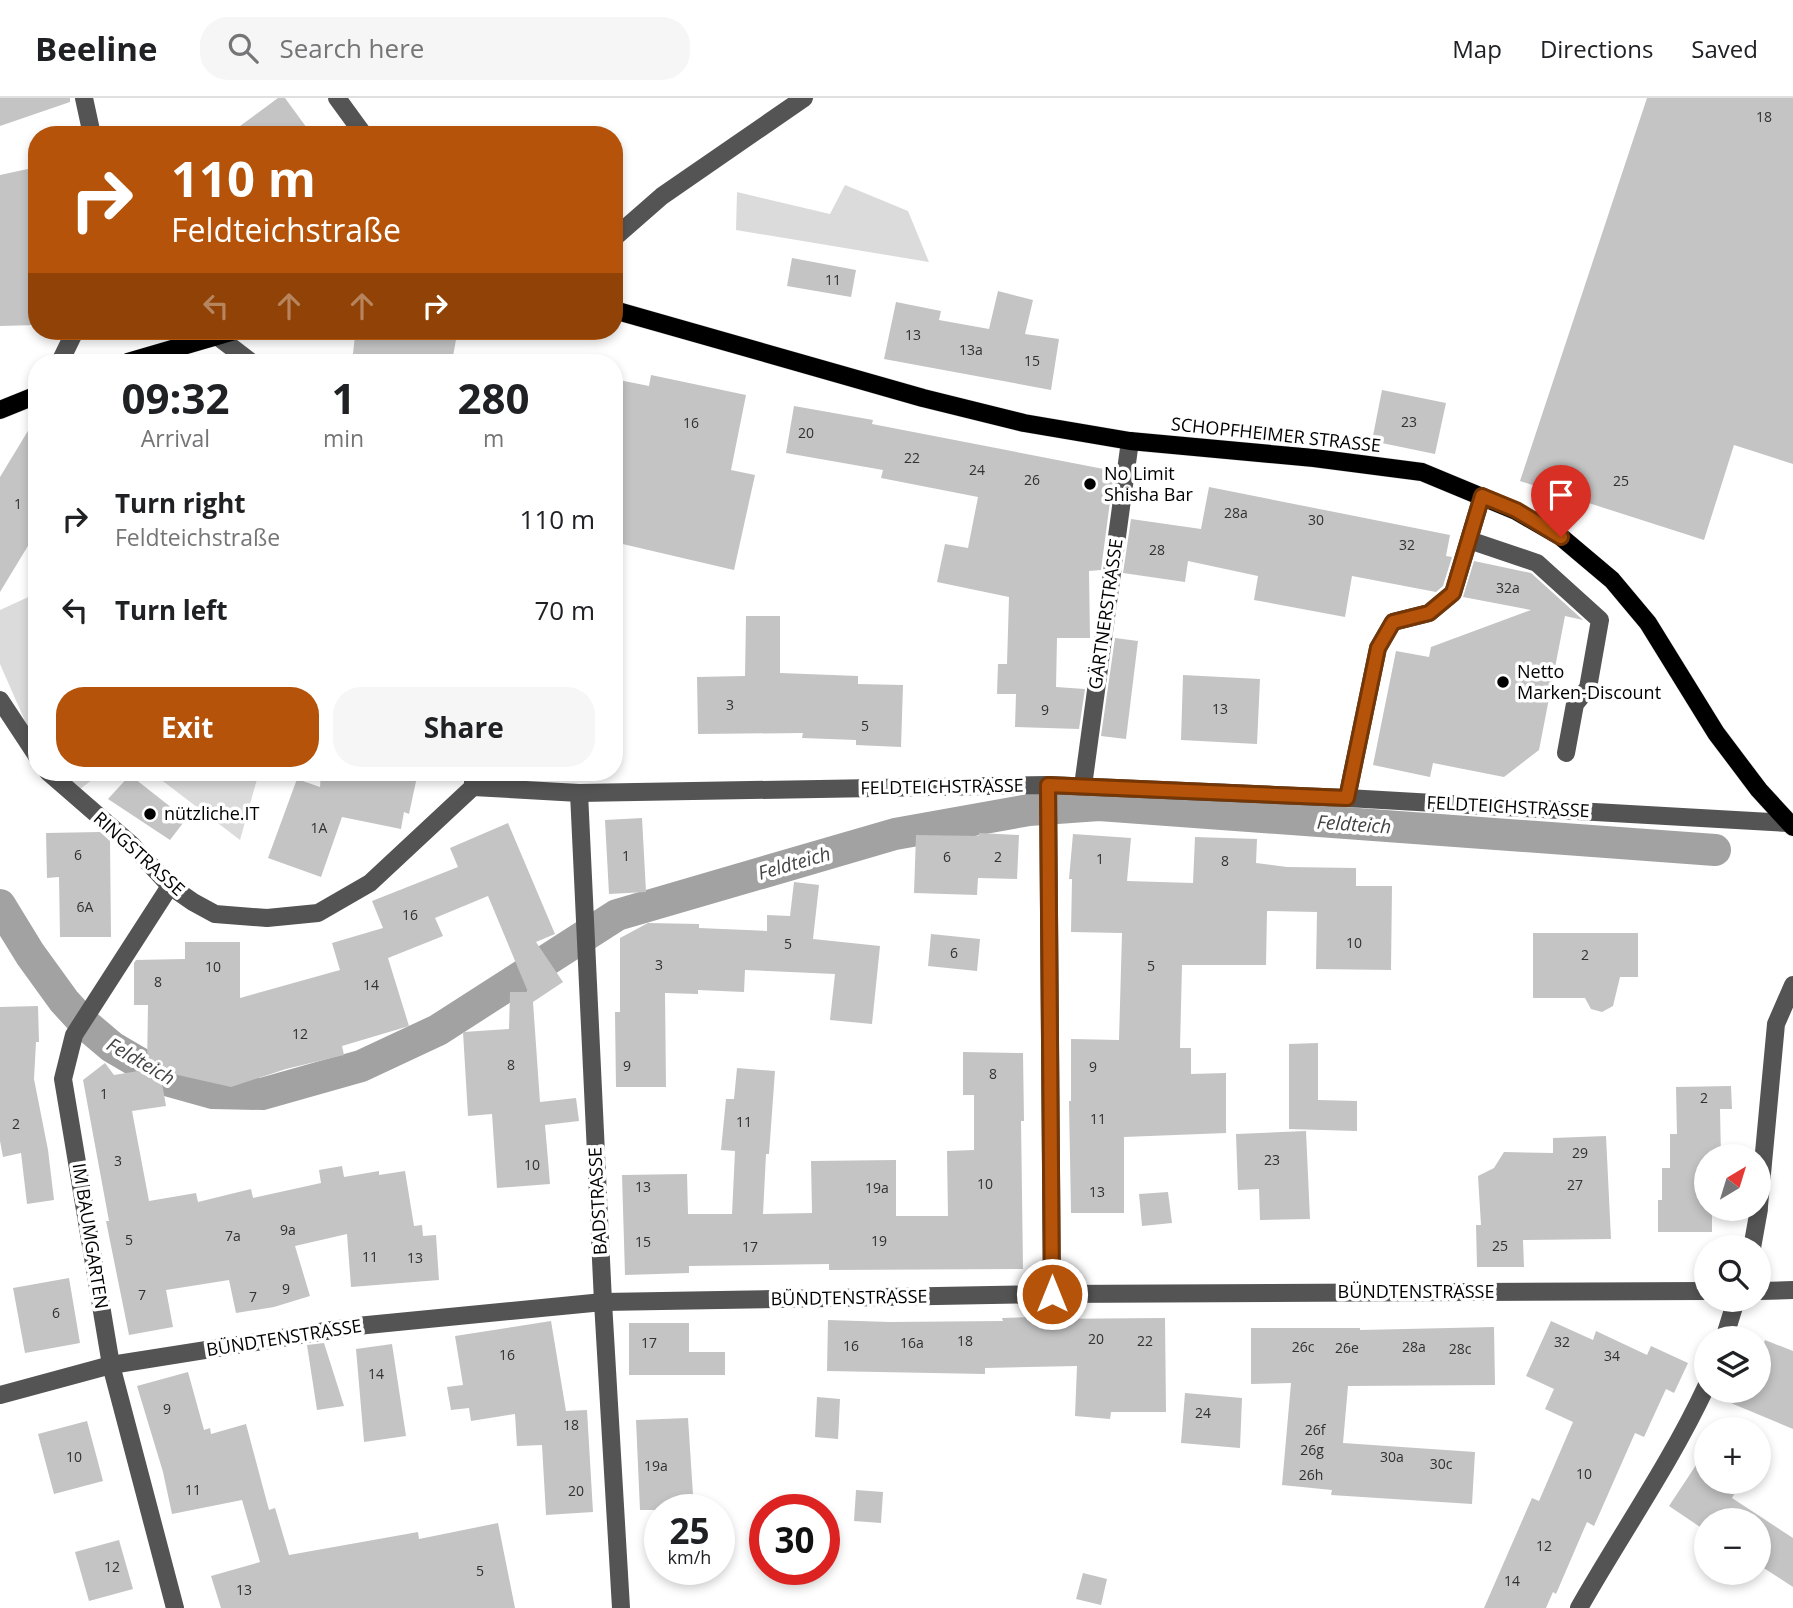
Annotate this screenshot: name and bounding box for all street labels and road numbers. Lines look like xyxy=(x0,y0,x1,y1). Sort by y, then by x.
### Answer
street label: SCHOPFHEIMER STRASSE xyxy=(1170,411,1382,457)
street label: GÄRTNERSTRASSE xyxy=(1083,537,1127,691)
street label: FELDTEICHSTRASSE xyxy=(860,773,1024,799)
street label: FELDTEICHSTRASSE xyxy=(1426,790,1590,822)
street label: RINGSTRASSE xyxy=(89,806,190,901)
street label: BADSTRASSE xyxy=(582,1146,612,1256)
street label: IM BAUMGARTEN xyxy=(68,1161,114,1310)
street label: BÜNDTENSTRASSE xyxy=(1338,1279,1494,1303)
street label: BÜNDTENSTRASSE xyxy=(770,1284,928,1310)
street label: BÜNDTENSTRASSE xyxy=(205,1313,363,1361)

